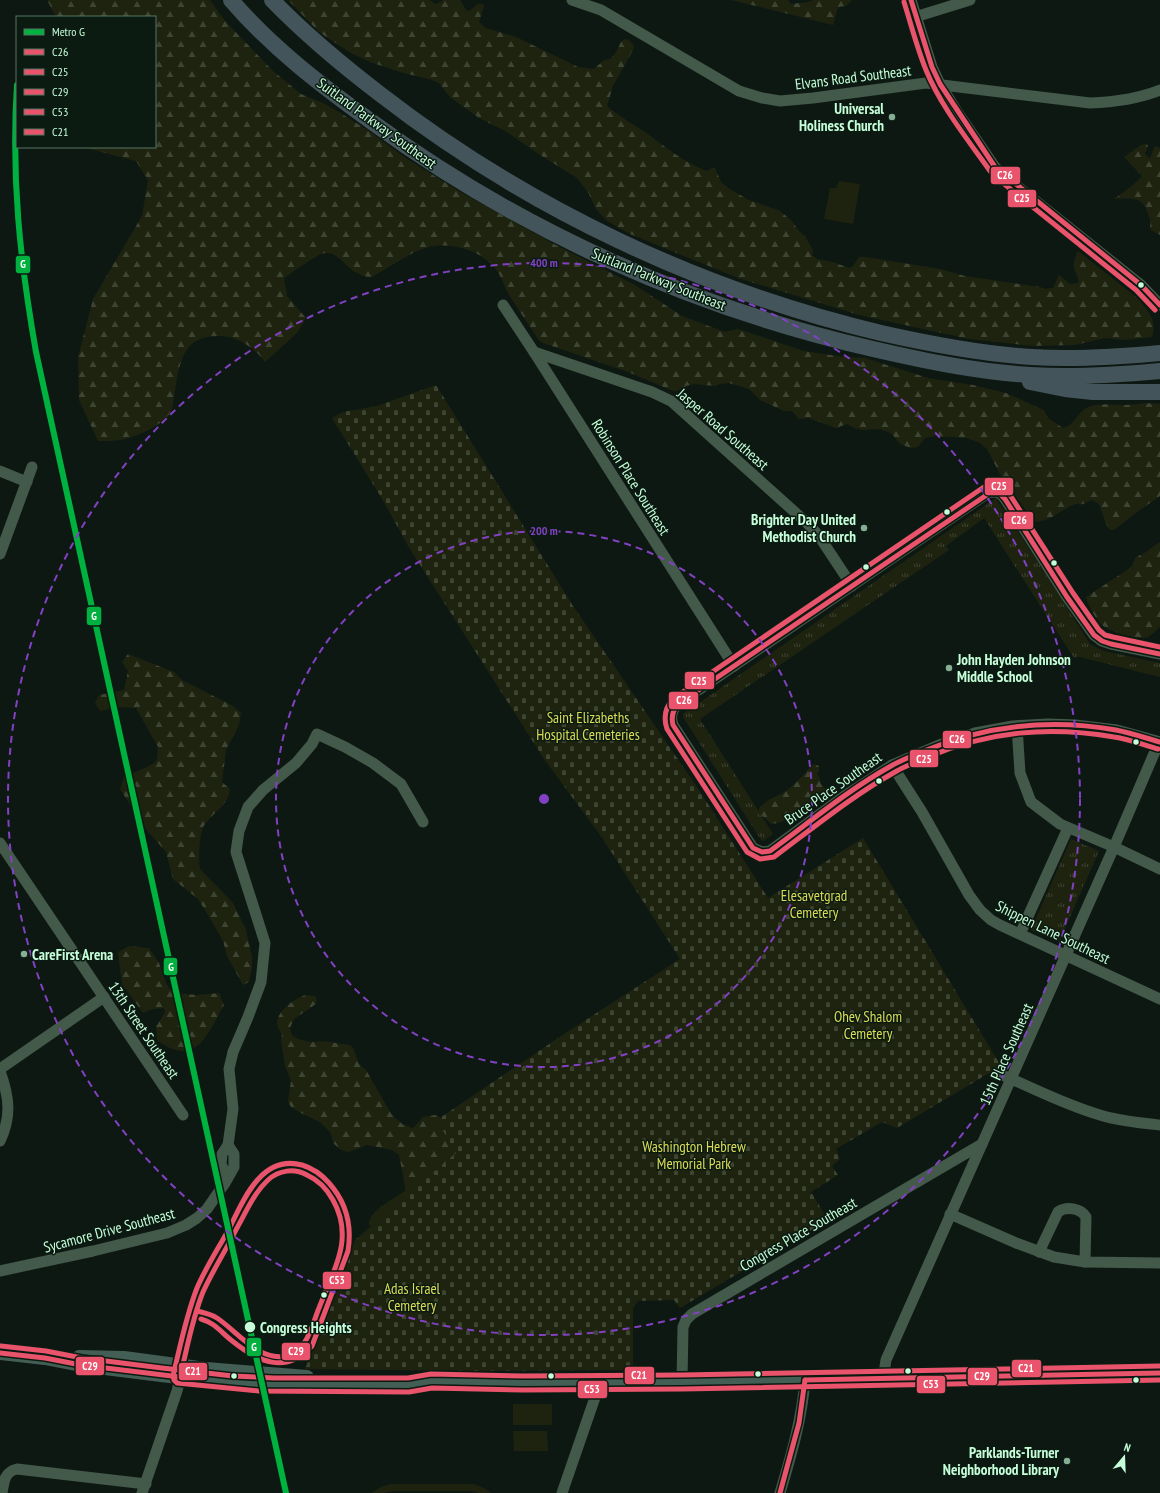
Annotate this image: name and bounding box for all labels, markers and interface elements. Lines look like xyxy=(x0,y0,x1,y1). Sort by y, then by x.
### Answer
legend xyxy=(16,16,156,148)
text: Metro G xyxy=(52,24,85,39)
text: C26 xyxy=(52,44,68,59)
street label: Elvans Road Southeast xyxy=(794,60,912,94)
text: C25 xyxy=(52,64,68,79)
street label: Suitland Parkway Southeast xyxy=(314,73,440,173)
text: C29 xyxy=(52,84,68,99)
place label: Universal Holiness Church xyxy=(799,99,884,135)
text: C53 xyxy=(52,104,68,119)
marker: Universal Holiness Church xyxy=(887,112,897,122)
text: C21 xyxy=(52,124,68,139)
line badge: C26 xyxy=(990,166,1021,185)
text: C26 xyxy=(997,168,1013,182)
line badge: C25 xyxy=(1007,189,1037,208)
text: C25 xyxy=(1014,191,1030,205)
street label: Suitland Parkway Southeast xyxy=(589,243,729,315)
line badge: G xyxy=(15,255,31,274)
text: 400 m xyxy=(530,255,558,270)
text: G xyxy=(20,257,26,271)
unlabelled marker xyxy=(1136,280,1146,290)
street label: Jasper Road Southeast xyxy=(673,383,773,474)
street label: Robinson Place Southeast xyxy=(588,416,674,538)
line badge: C25 xyxy=(984,477,1014,496)
text: C25 xyxy=(991,479,1007,493)
unlabelled marker xyxy=(942,507,952,517)
place label: Brighter Day United Methodist Church xyxy=(751,510,856,546)
line badge: C26 xyxy=(1003,511,1034,530)
text: C26 xyxy=(1011,513,1027,527)
text: 200 m xyxy=(530,523,558,538)
marker: Brighter Day United Methodist Church xyxy=(859,523,869,533)
unlabelled marker xyxy=(1049,558,1059,568)
unlabelled marker xyxy=(861,562,871,572)
line badge: G xyxy=(86,606,102,626)
text: G xyxy=(91,609,97,623)
place label: John Hayden Johnson Middle School xyxy=(956,650,1071,686)
marker: John Hayden Johnson Middle School xyxy=(944,663,954,673)
line badge: C25 xyxy=(684,671,715,690)
text: C25 xyxy=(691,674,707,688)
line badge: C26 xyxy=(668,691,699,710)
text: C26 xyxy=(676,693,692,707)
park label: Saint Elizabeths Hospital Cemeteries xyxy=(536,708,640,744)
line badge: C26 xyxy=(942,730,972,749)
text: C26 xyxy=(949,732,965,746)
unlabelled marker xyxy=(1131,737,1141,747)
street label: Bruce Place Southeast xyxy=(781,747,885,829)
line badge: C25 xyxy=(909,749,939,768)
text: C25 xyxy=(916,752,932,766)
unlabelled marker xyxy=(874,776,884,786)
centre of rings xyxy=(537,792,551,806)
park label: Elesavetgrad Cemetery xyxy=(781,886,847,922)
street label: Shippen Lane Southeast xyxy=(993,896,1113,968)
place label: CareFirst Arena xyxy=(32,945,113,964)
marker: CareFirst Arena xyxy=(19,949,29,959)
line badge: G xyxy=(163,957,178,976)
text: G xyxy=(168,960,174,974)
street label: 13th Street Southeast xyxy=(104,978,184,1082)
street label: 15th Place Southeast xyxy=(975,1000,1037,1108)
park label: Ohev Shalom Cemetery xyxy=(834,1007,902,1043)
park label: Washington Hebrew Memorial Park xyxy=(642,1137,746,1173)
street label: Congress Place Southeast xyxy=(736,1193,860,1275)
street label: Sycamore Drive Southeast xyxy=(41,1203,177,1257)
line badge: C53 xyxy=(322,1271,352,1290)
text: C53 xyxy=(329,1273,345,1287)
park label: Adas Israel Cemetery xyxy=(384,1279,441,1315)
unlabelled marker xyxy=(319,1290,329,1300)
place label: Congress Heights xyxy=(260,1318,352,1337)
marker: Congress Heights xyxy=(243,1320,257,1334)
line badge: G xyxy=(246,1337,262,1357)
text: G xyxy=(251,1340,257,1354)
line badge: C29 xyxy=(281,1342,311,1361)
text: C29 xyxy=(288,1344,304,1358)
line badge: C29 xyxy=(75,1356,105,1376)
text: C29 xyxy=(82,1359,98,1373)
line badge: C21 xyxy=(1011,1359,1042,1378)
text: C21 xyxy=(1018,1361,1034,1375)
line badge: C21 xyxy=(178,1362,208,1381)
text: C21 xyxy=(185,1364,201,1378)
line badge: C21 xyxy=(624,1366,655,1385)
unlabelled marker xyxy=(903,1366,913,1376)
line badge: C29 xyxy=(967,1367,998,1386)
text: C21 xyxy=(631,1368,647,1382)
unlabelled marker xyxy=(753,1369,763,1379)
text: C29 xyxy=(974,1369,990,1383)
unlabelled marker xyxy=(229,1371,239,1381)
unlabelled marker xyxy=(546,1371,556,1381)
line badge: C53 xyxy=(916,1375,946,1394)
unlabelled marker xyxy=(1131,1375,1141,1385)
text: C53 xyxy=(923,1377,939,1391)
line badge: C53 xyxy=(577,1380,608,1399)
text: C53 xyxy=(584,1382,600,1396)
north arrow xyxy=(1104,1437,1144,1477)
text: N xyxy=(1122,1440,1132,1455)
place label: Parklands-Turner Neighborhood Library xyxy=(943,1443,1060,1479)
marker: Parklands-Turner Neighborhood Library xyxy=(1062,1456,1072,1466)

